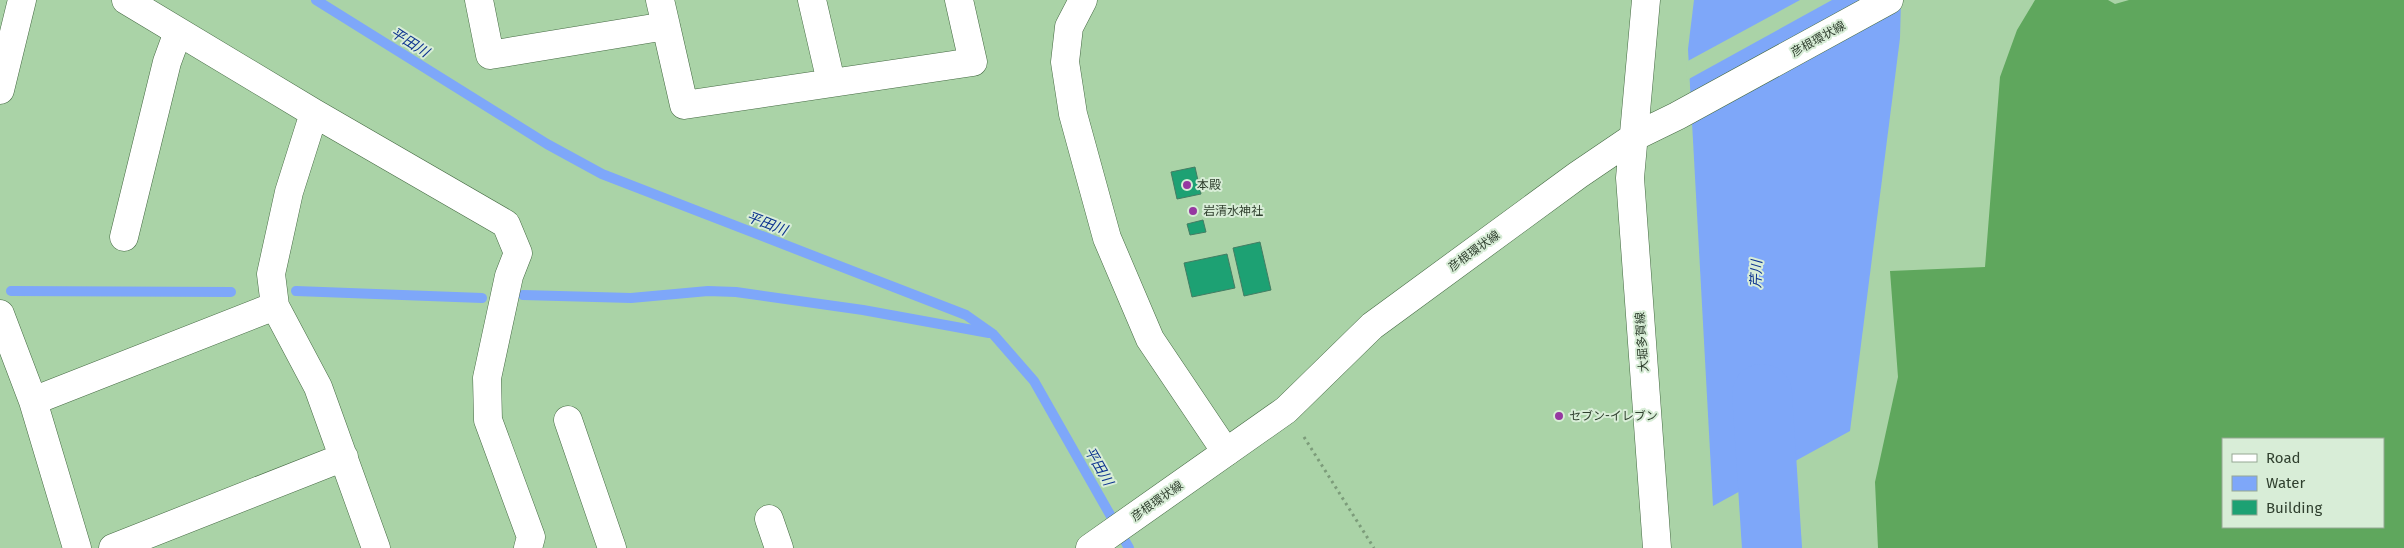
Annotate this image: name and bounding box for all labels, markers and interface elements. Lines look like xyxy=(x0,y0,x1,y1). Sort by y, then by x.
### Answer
street label: 彦根環状線 xyxy=(1788,18,1848,60)
water label: 平田川 xyxy=(387,24,434,62)
place label: 本殿 xyxy=(1197,178,1221,192)
marker: 本殿 xyxy=(1181,179,1193,191)
place label: 岩清水神社 xyxy=(1203,204,1263,218)
marker: 岩清水神社 xyxy=(1187,205,1199,217)
water label: 平田川 xyxy=(744,208,791,240)
street label: 彦根環状線 xyxy=(1446,228,1502,274)
water label: 芹川 xyxy=(1748,258,1766,288)
street label: 大堀多賀線 xyxy=(1633,312,1651,372)
place label: セブン-イレブン xyxy=(1569,409,1658,423)
marker: セブン-イレブン xyxy=(1553,410,1565,422)
legend xyxy=(2222,438,2384,528)
water label: 平田川 xyxy=(1081,444,1117,490)
text: Road xyxy=(2266,449,2301,467)
text: Water xyxy=(2266,474,2305,492)
street label: 彦根環状線 xyxy=(1128,478,1186,524)
text: Building xyxy=(2266,499,2322,517)

